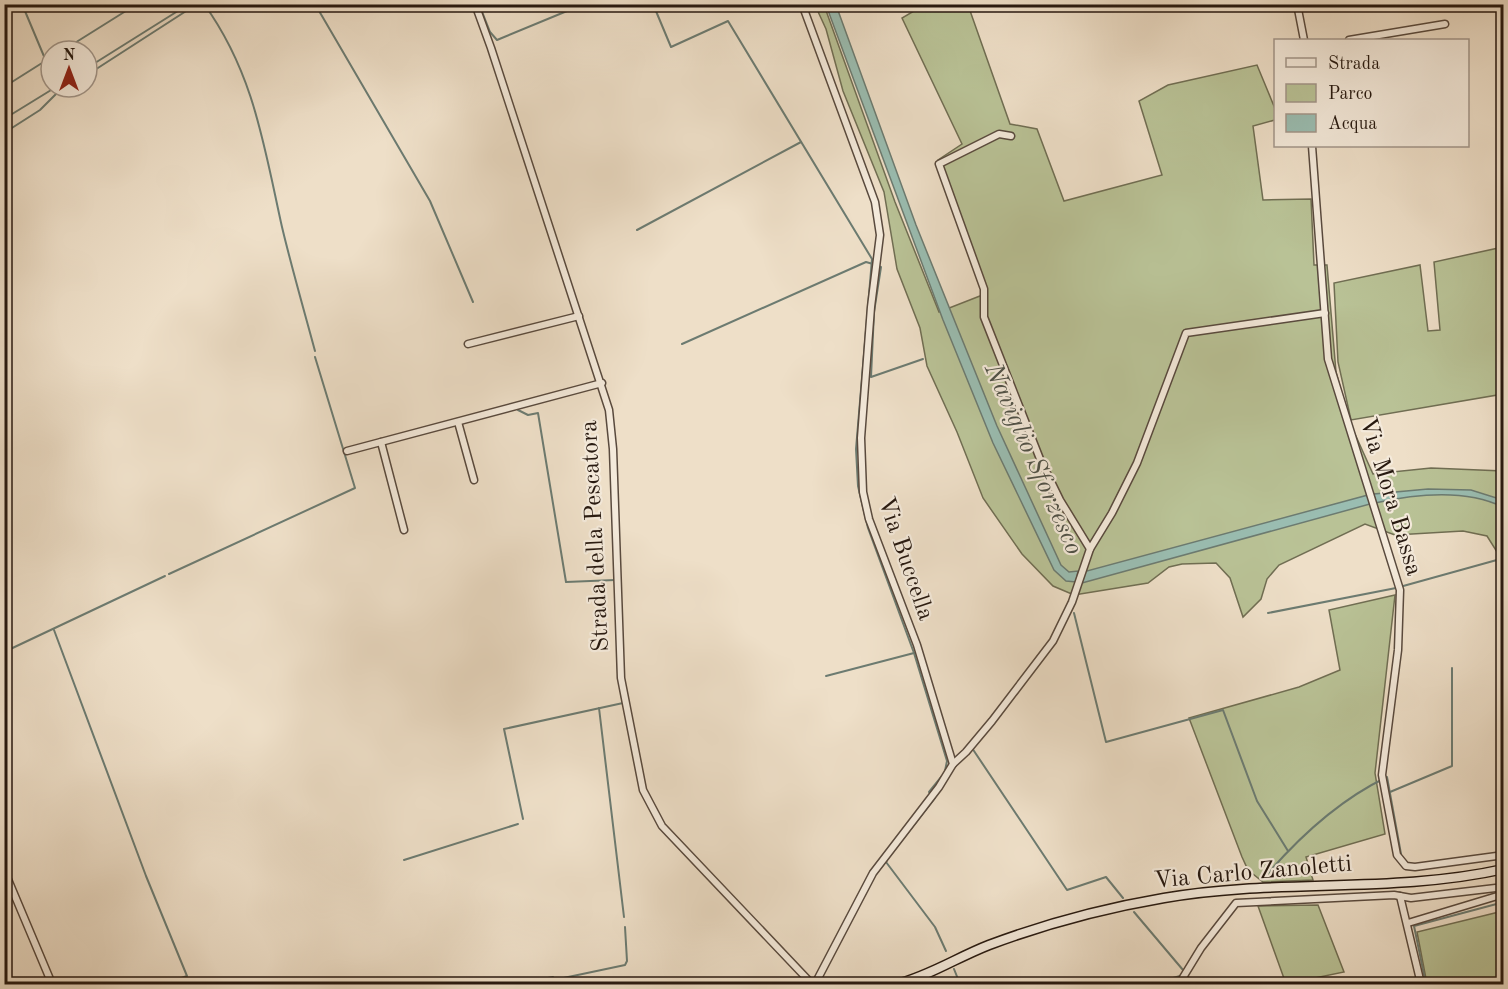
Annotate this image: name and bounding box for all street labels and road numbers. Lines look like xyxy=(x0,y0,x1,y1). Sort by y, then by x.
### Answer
street label: Via Mora Bassa xyxy=(1355,415,1425,579)
street label: Strada della Pescatora xyxy=(578,419,614,652)
street label: Via Buccella xyxy=(873,494,937,624)
street label: Via Carlo Zanoletti xyxy=(1153,852,1353,894)

